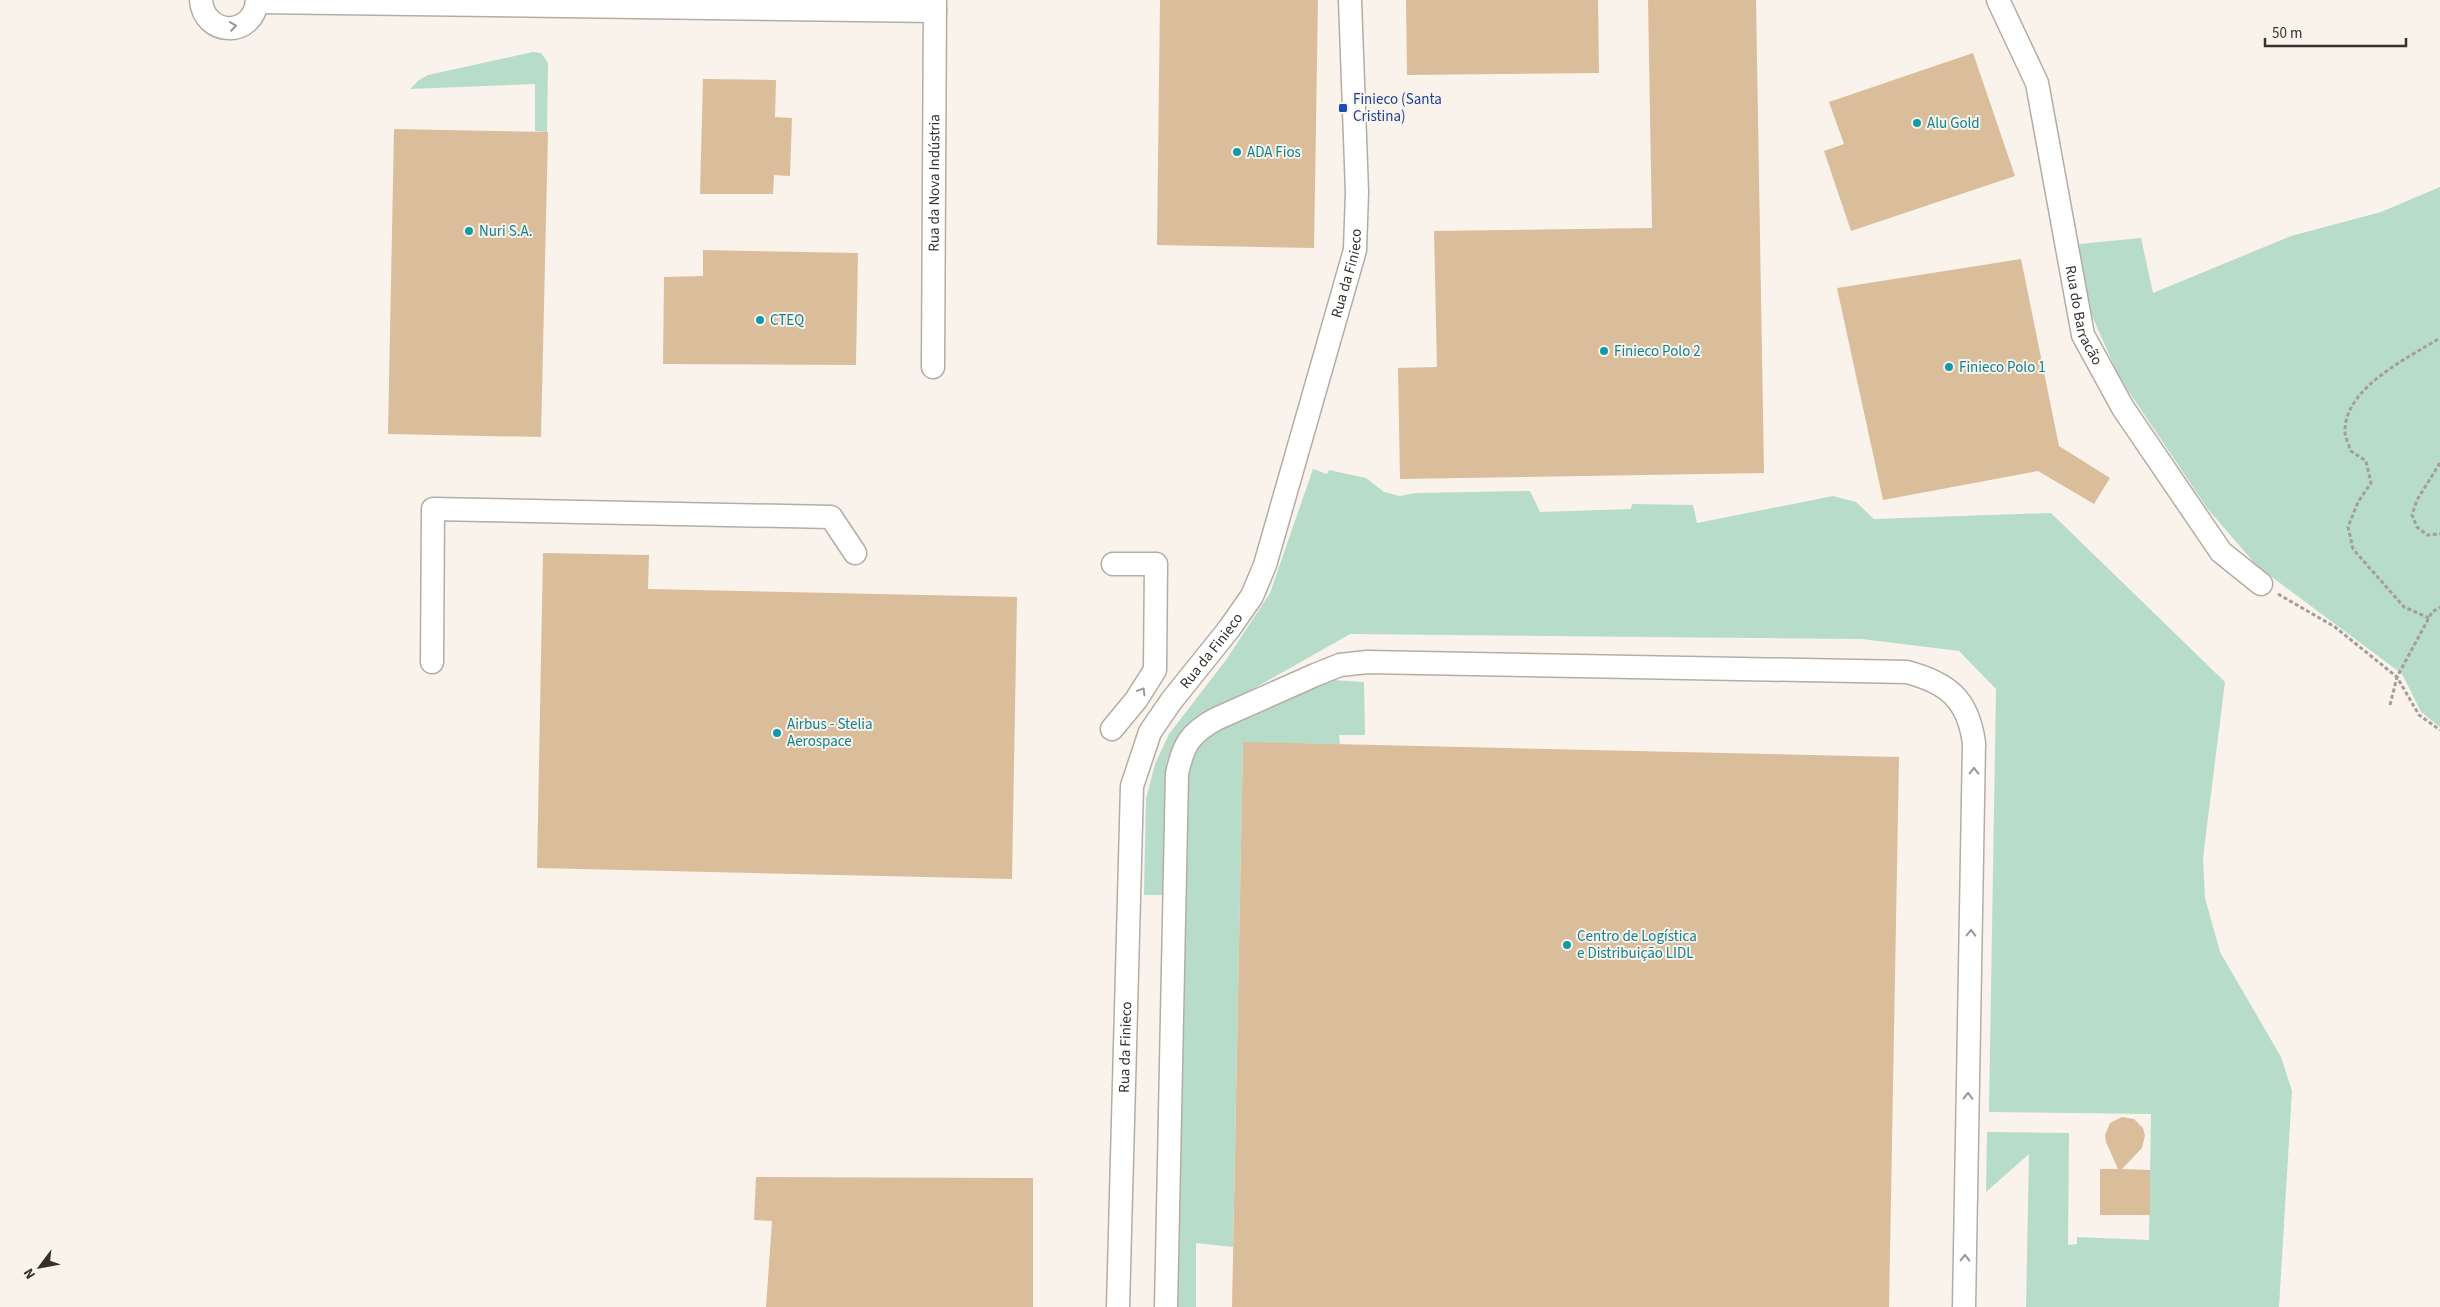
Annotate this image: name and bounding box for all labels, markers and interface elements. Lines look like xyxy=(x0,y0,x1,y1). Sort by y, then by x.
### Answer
scale bar xyxy=(2265,15,2406,47)
one-way arrow xyxy=(228,22,237,32)
text: 50 m xyxy=(2272,23,2302,44)
place label: Finieco (Santa Cristina) xyxy=(1353,89,1442,127)
marker: Finieco (Santa Cristina) xyxy=(1337,102,1349,114)
place label: Alu Gold xyxy=(1927,113,1980,134)
street label: Rua da Nova Indústria xyxy=(924,114,945,252)
marker: Alu Gold xyxy=(1911,117,1923,129)
place label: ADA Fios xyxy=(1247,142,1301,163)
marker: ADA Fios xyxy=(1231,146,1243,158)
place label: Nuri S.A. xyxy=(479,221,532,242)
marker: Nuri S.A. xyxy=(463,225,475,237)
street label: Rua da Finieco xyxy=(1326,228,1367,320)
street label: Rua do Barracão xyxy=(2060,264,2108,369)
place label: CTEQ xyxy=(770,310,804,331)
marker: CTEQ xyxy=(754,314,766,326)
place label: Finieco Polo 2 xyxy=(1614,341,1701,362)
marker: Finieco Polo 2 xyxy=(1598,345,1610,357)
place label: Finieco Polo 1 xyxy=(1959,357,2046,378)
marker: Finieco Polo 1 xyxy=(1943,361,1955,373)
street label: Rua da Finieco xyxy=(1175,609,1248,693)
one-way arrow xyxy=(1135,687,1145,696)
place label: Airbus - Stelia Aerospace xyxy=(787,714,872,752)
marker: Airbus - Stelia Aerospace xyxy=(771,727,783,739)
one-way arrow xyxy=(1969,767,1979,774)
place label: Centro de Logística e Distribuição LIDL xyxy=(1577,926,1697,964)
one-way arrow xyxy=(1966,929,1976,937)
marker: Centro de Logística e Distribuição LIDL xyxy=(1561,939,1573,951)
street label: Rua da Finieco xyxy=(1114,1001,1137,1093)
one-way arrow xyxy=(1963,1092,1973,1100)
north arrow xyxy=(15,1242,65,1292)
one-way arrow xyxy=(1960,1254,1970,1262)
text: N xyxy=(19,1264,41,1283)

